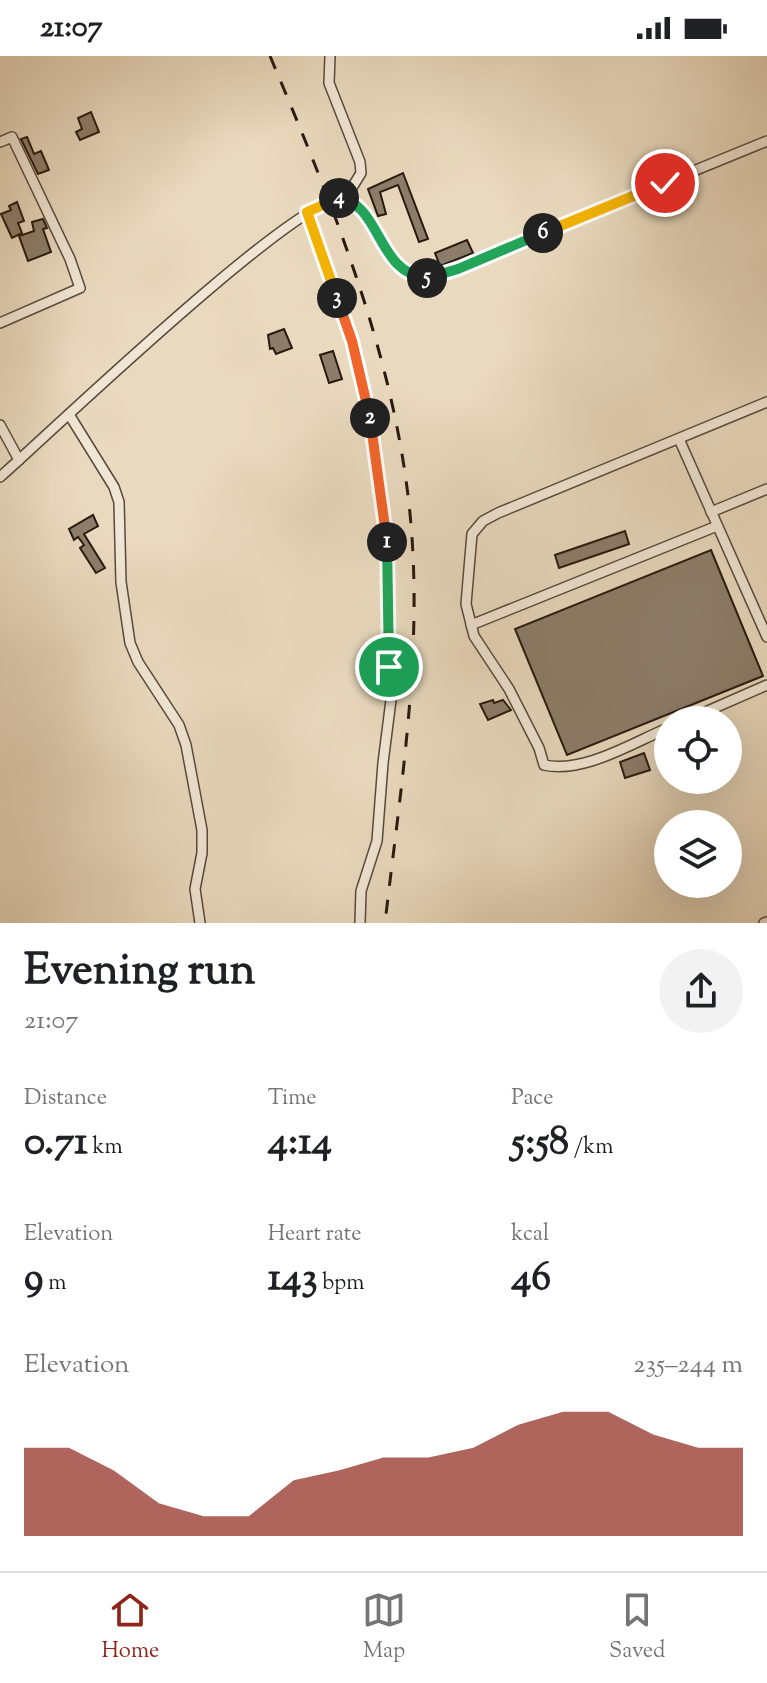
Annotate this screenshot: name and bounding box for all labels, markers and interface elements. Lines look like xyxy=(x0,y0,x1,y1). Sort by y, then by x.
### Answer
text: 21:07 xyxy=(40,7,103,50)
pin xyxy=(631,149,699,217)
icon: check xyxy=(643,161,687,205)
pin: 4 xyxy=(319,178,359,218)
text: 4 xyxy=(333,182,345,214)
pin: 6 xyxy=(523,213,563,253)
text: 6 xyxy=(538,217,548,249)
pin: 5 xyxy=(407,258,447,298)
text: 5 xyxy=(423,262,431,294)
pin: 3 xyxy=(317,278,357,318)
text: 3 xyxy=(333,282,341,314)
pin: 2 xyxy=(350,398,390,438)
text: 2 xyxy=(365,402,375,434)
pin: 1 xyxy=(367,522,407,562)
text: 1 xyxy=(383,526,391,558)
pin xyxy=(355,633,423,701)
icon: arrive xyxy=(367,645,411,689)
map controls xyxy=(654,706,742,898)
button: locate xyxy=(654,706,742,794)
button: layers xyxy=(654,810,742,898)
text: Evening run xyxy=(24,941,256,1004)
button: share xyxy=(659,949,743,1033)
text: 21:07 xyxy=(24,1003,78,1040)
text: Distance xyxy=(24,1083,107,1115)
text: Time xyxy=(268,1083,317,1115)
text: Pace xyxy=(511,1083,553,1115)
text: 0.71 xyxy=(24,1115,88,1172)
text: 4:14 xyxy=(268,1115,332,1172)
text: 5:58 xyxy=(511,1115,569,1172)
text: km xyxy=(88,1132,123,1164)
text: /km xyxy=(569,1132,614,1164)
text: Elevation xyxy=(24,1219,113,1251)
text: Heart rate xyxy=(268,1219,362,1251)
text: kcal xyxy=(511,1219,549,1251)
text: 9 xyxy=(24,1251,43,1308)
text: 143 xyxy=(268,1251,318,1308)
text: 46 xyxy=(511,1251,551,1308)
text: m xyxy=(43,1268,66,1300)
text: bpm xyxy=(318,1268,364,1300)
text: Elevation xyxy=(24,1347,129,1384)
text: 235–244 m xyxy=(633,1347,743,1384)
tab: Home xyxy=(101,1588,159,1668)
tab: Map xyxy=(362,1588,406,1668)
tab: Saved xyxy=(609,1588,666,1668)

